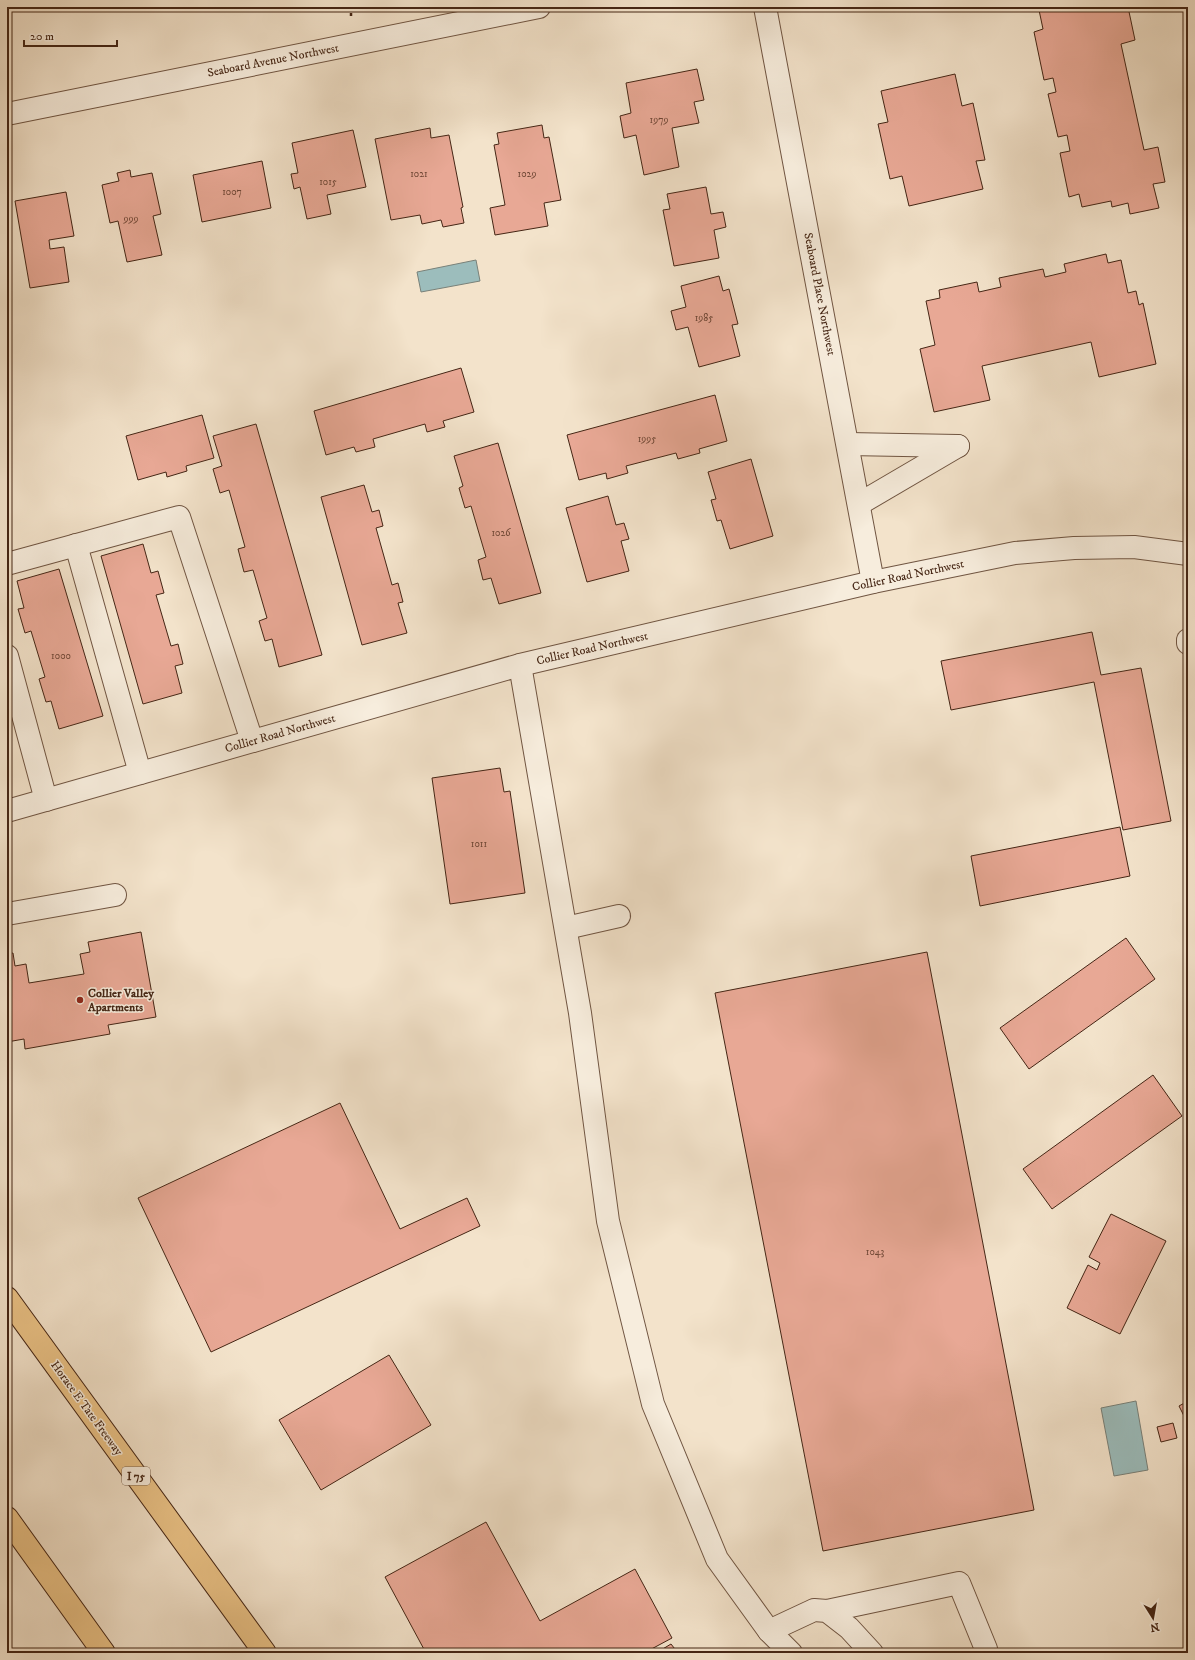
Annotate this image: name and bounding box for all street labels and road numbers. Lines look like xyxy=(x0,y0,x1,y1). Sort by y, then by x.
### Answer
street label: Seaboard Avenue Northwest xyxy=(206,40,340,81)
street label: Seaboard Place Northwest xyxy=(800,231,839,357)
street label: Collier Road Northwest xyxy=(851,556,966,595)
street label: Collier Road Northwest xyxy=(535,628,649,669)
street label: Collier Road Northwest xyxy=(223,711,337,756)
street label: Horace E Tate Freeway xyxy=(47,1358,126,1459)
road number: I 75 xyxy=(122,1467,150,1485)

